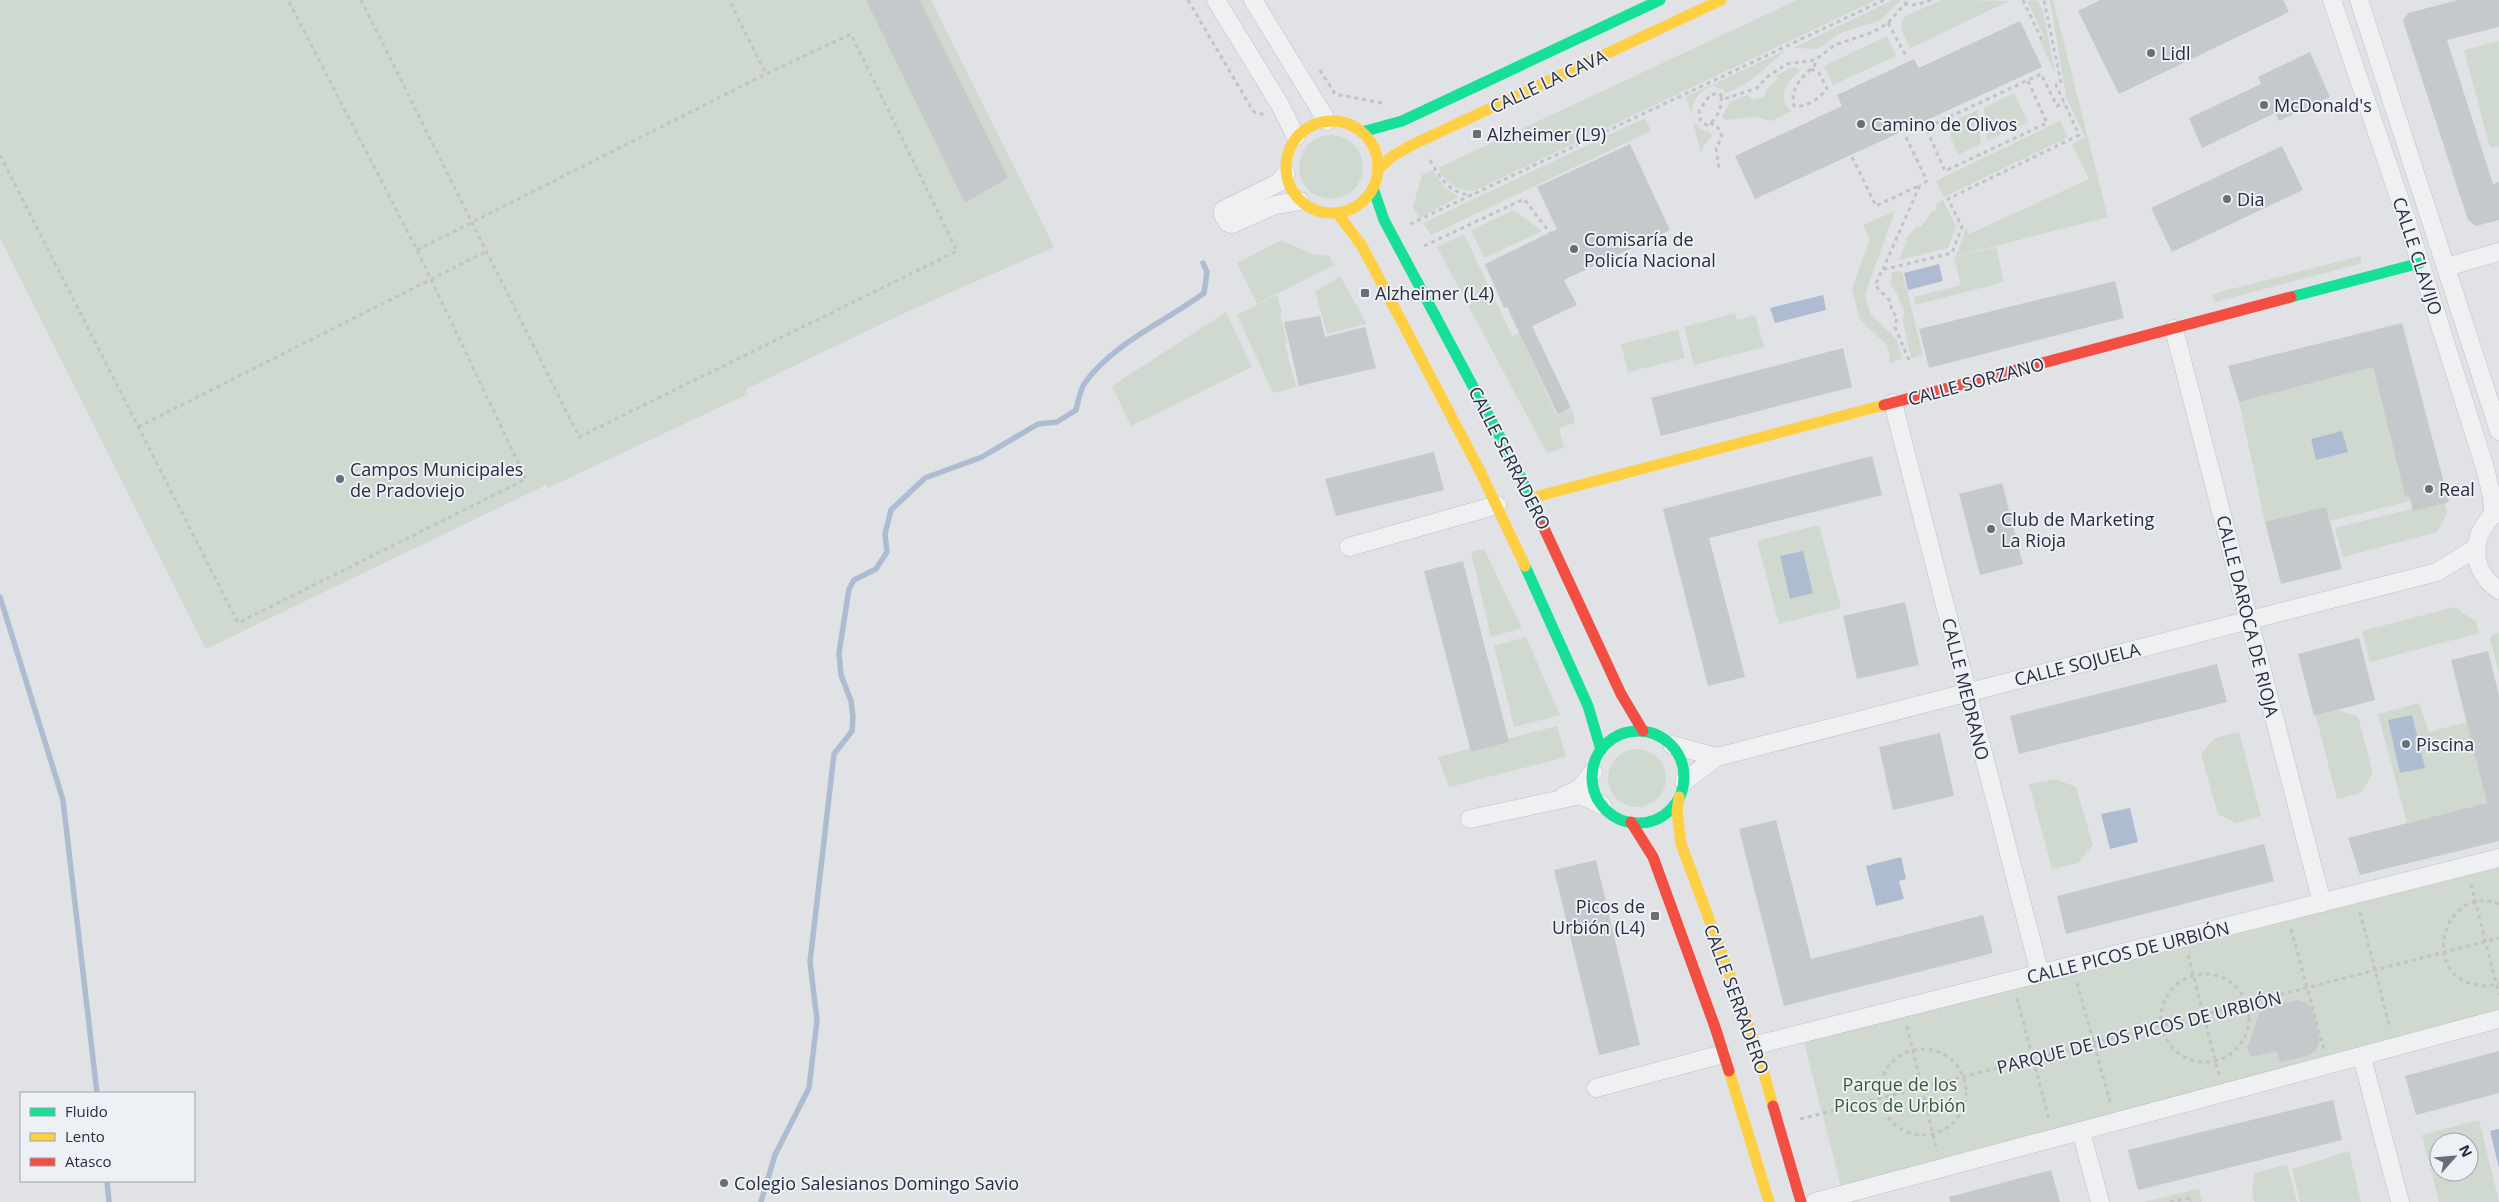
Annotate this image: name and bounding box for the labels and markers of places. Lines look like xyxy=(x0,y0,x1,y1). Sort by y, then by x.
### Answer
place label: Lidl xyxy=(2161,41,2191,65)
marker: Lidl xyxy=(2145,47,2157,59)
place label: McDonald's xyxy=(2274,93,2372,117)
marker: McDonald's xyxy=(2258,99,2270,111)
place label: Camino de Olivos xyxy=(1871,112,2017,136)
marker: Camino de Olivos xyxy=(1855,118,1867,130)
place label: Alzheimer (L9) xyxy=(1487,122,1606,146)
marker: Alzheimer (L9) xyxy=(1471,128,1483,140)
place label: Dia xyxy=(2237,187,2265,211)
marker: Dia xyxy=(2221,193,2233,205)
place label: Comisaría de Policía Nacional xyxy=(1584,227,1716,272)
marker: Comisaría de Policía Nacional xyxy=(1568,243,1580,255)
place label: Alzheimer (L4) xyxy=(1375,281,1494,305)
marker: Alzheimer (L4) xyxy=(1359,287,1371,299)
place label: Campos Municipales de Pradoviejo xyxy=(350,457,523,502)
marker: Campos Municipales de Pradoviejo xyxy=(334,473,346,485)
place label: Real xyxy=(2439,477,2475,501)
marker: Real xyxy=(2423,483,2435,495)
place label: Club de Marketing La Rioja xyxy=(2001,507,2155,552)
marker: Club de Marketing La Rioja xyxy=(1985,523,1997,535)
place label: Piscina xyxy=(2416,732,2474,756)
marker: Piscina xyxy=(2400,738,2412,750)
place label: Picos de Urbión (L4) xyxy=(1552,894,1645,939)
marker: Picos de Urbión (L4) xyxy=(1649,910,1661,922)
place label: Colegio Salesianos Domingo Savio xyxy=(734,1171,1019,1195)
marker: Colegio Salesianos Domingo Savio xyxy=(718,1177,730,1189)

